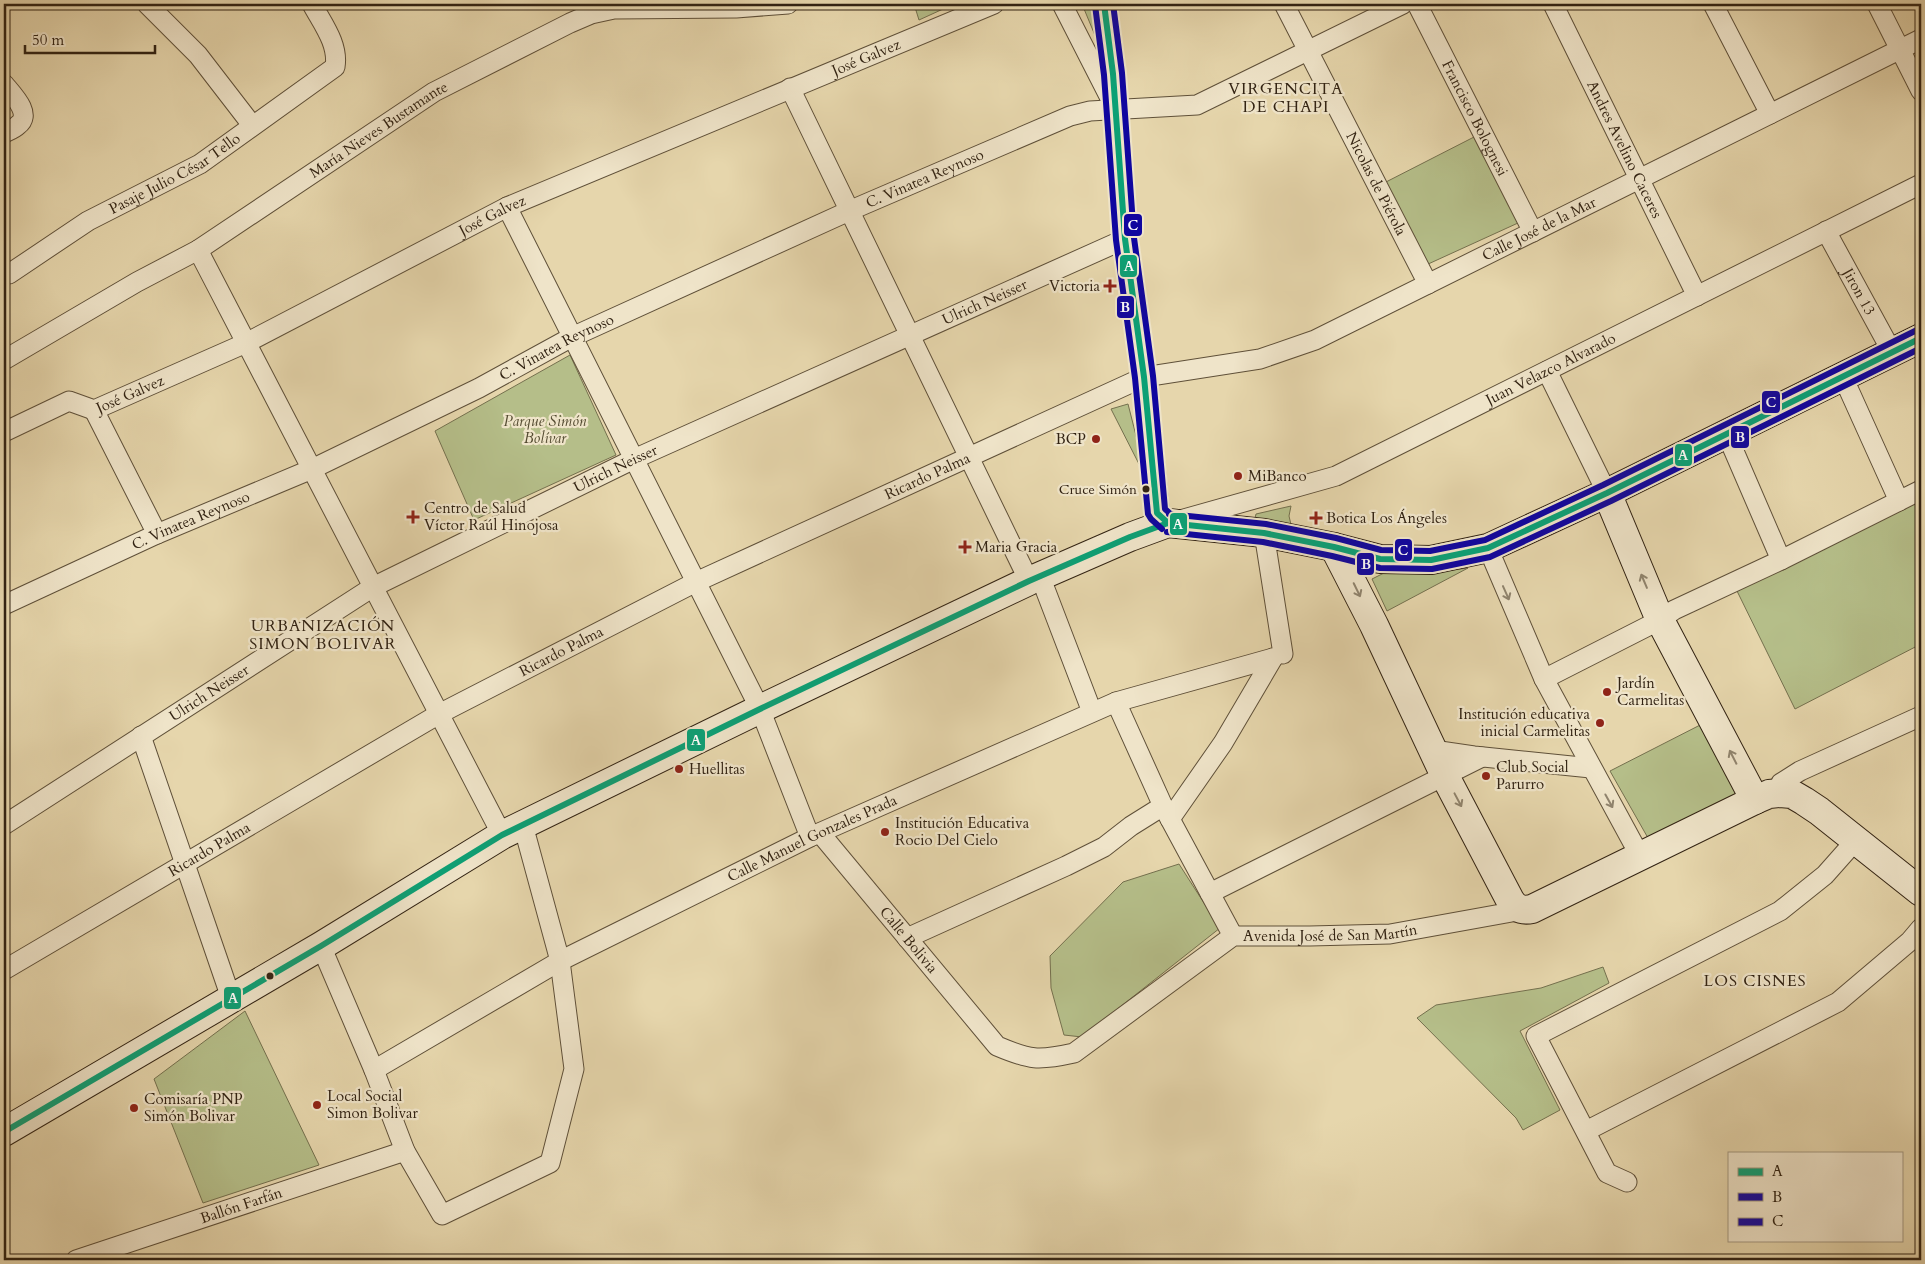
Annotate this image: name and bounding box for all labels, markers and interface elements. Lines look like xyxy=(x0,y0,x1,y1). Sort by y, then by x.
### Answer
scale bar xyxy=(25,22,155,54)
text: 50 m xyxy=(32,30,64,50)
street label: José Galvez xyxy=(827,34,904,81)
street label: Francisco Bolognesi xyxy=(1437,57,1513,179)
street label: María Nieves Bustamante xyxy=(305,77,451,183)
street label: Andres Avelino Caceres xyxy=(1582,77,1667,222)
district label: VIRGENCITA DE CHAPI xyxy=(1228,78,1344,118)
street label: Pasaje Julio César Tello xyxy=(105,128,244,219)
street label: Nicolas de Piérola xyxy=(1341,128,1412,239)
street label: C. Vinatea Reynoso xyxy=(862,144,987,213)
street label: José Galvez xyxy=(453,190,529,241)
street label: Calle José de la Mar xyxy=(1479,192,1600,265)
line badge: C xyxy=(1123,213,1143,237)
text: C xyxy=(1128,216,1139,235)
line badge: A xyxy=(1119,254,1138,278)
text: A xyxy=(1124,257,1135,276)
street label: Jiron 13 xyxy=(1837,263,1880,319)
street label: Ulrich Neisser xyxy=(939,274,1031,330)
place label: Victoria xyxy=(1049,276,1101,296)
marker: Victoria xyxy=(1104,280,1116,292)
line badge: B xyxy=(1116,295,1135,319)
text: B xyxy=(1120,298,1130,317)
street label: C. Vinatea Reynoso xyxy=(496,309,617,385)
street label: Juan Velazco Alvarado xyxy=(1480,328,1619,411)
street label: José Galvez xyxy=(91,370,167,419)
line badge: C xyxy=(1761,390,1781,414)
text: C xyxy=(1766,393,1777,412)
park label: Parque Simón Bolívar xyxy=(504,411,587,448)
line badge: B xyxy=(1730,425,1750,449)
text: B xyxy=(1735,428,1745,447)
place label: BCP xyxy=(1055,429,1086,449)
marker: BCP xyxy=(1090,433,1102,445)
street label: Ulrich Neisser xyxy=(570,440,661,497)
line badge: A xyxy=(1674,443,1693,467)
text: A xyxy=(1678,446,1689,465)
street label: Ricardo Palma xyxy=(881,448,974,504)
place label: MiBanco xyxy=(1248,466,1307,486)
marker: MiBanco xyxy=(1232,470,1244,482)
place label: Cruce Simón xyxy=(1059,480,1137,499)
marker: Cruce Simón xyxy=(1141,484,1151,494)
street label: C. Vinatea Reynoso xyxy=(128,486,253,554)
place label: Centro de Salud Víctor Raúl Hinojosa xyxy=(424,498,559,535)
place label: Botica Los Ángeles xyxy=(1326,508,1447,528)
marker: Centro de Salud Víctor Raúl Hinojosa xyxy=(406,510,420,524)
line badge: A xyxy=(1169,512,1188,536)
marker: Botica Los Ángeles xyxy=(1310,512,1322,524)
text: A xyxy=(1173,515,1184,534)
place label: Maria Gracia xyxy=(975,537,1058,557)
line badge: C xyxy=(1394,538,1413,562)
marker: Maria Gracia xyxy=(959,541,971,553)
text: C xyxy=(1398,541,1409,560)
line badge: B xyxy=(1356,552,1375,576)
text: B xyxy=(1361,555,1371,574)
one-way arrow xyxy=(1638,574,1648,589)
one-way arrow xyxy=(1353,582,1362,597)
one-way arrow xyxy=(1502,585,1511,600)
district label: URBANIZACIÓN SIMON BOLIVAR xyxy=(249,615,397,655)
street label: Ricardo Palma xyxy=(516,621,607,681)
street label: Ulrich Neisser xyxy=(165,659,253,726)
place label: Jardín Carmelitas xyxy=(1615,673,1684,710)
marker: Jardín Carmelitas xyxy=(1601,686,1613,698)
place label: Institución educativa inicial Carmelitas xyxy=(1458,704,1591,741)
marker: Institución educativa inicial Carmelitas xyxy=(1594,717,1606,729)
line badge: A xyxy=(686,728,706,752)
text: A xyxy=(691,731,702,750)
one-way arrow xyxy=(1728,749,1738,764)
place label: Club Social Parurro xyxy=(1496,757,1569,794)
place label: Huellitas xyxy=(689,759,745,779)
marker: Huellitas xyxy=(673,763,685,775)
marker: Club Social Parurro xyxy=(1480,770,1492,782)
street label: Calle Manuel Gonzales Prada xyxy=(724,790,900,887)
one-way arrow xyxy=(1454,792,1463,807)
one-way arrow xyxy=(1605,793,1614,808)
place label: Institución Educativa Rocio Del Cielo xyxy=(895,813,1030,850)
street label: Ricardo Palma xyxy=(164,817,254,881)
marker: Institución Educativa Rocio Del Cielo xyxy=(879,826,891,838)
street label: Calle Bolivia xyxy=(875,902,943,978)
street label: Avenida José de San Martín xyxy=(1243,919,1419,946)
district label: LOS CISNES xyxy=(1703,970,1807,992)
unlabelled marker xyxy=(265,971,275,981)
line badge: A xyxy=(223,986,242,1010)
text: A xyxy=(228,989,239,1008)
place label: Local Social Simon Bolivar xyxy=(327,1086,418,1123)
place label: Comisaría PNP Simón Bolivar xyxy=(144,1089,243,1126)
marker: Local Social Simon Bolivar xyxy=(311,1099,323,1111)
marker: Comisaría PNP Simón Bolivar xyxy=(128,1102,140,1114)
legend xyxy=(1728,1152,1902,1242)
text: A xyxy=(1772,1161,1783,1181)
street label: Ballón Farfán xyxy=(198,1182,285,1228)
text: B xyxy=(1772,1187,1782,1207)
text: C xyxy=(1772,1211,1783,1231)

